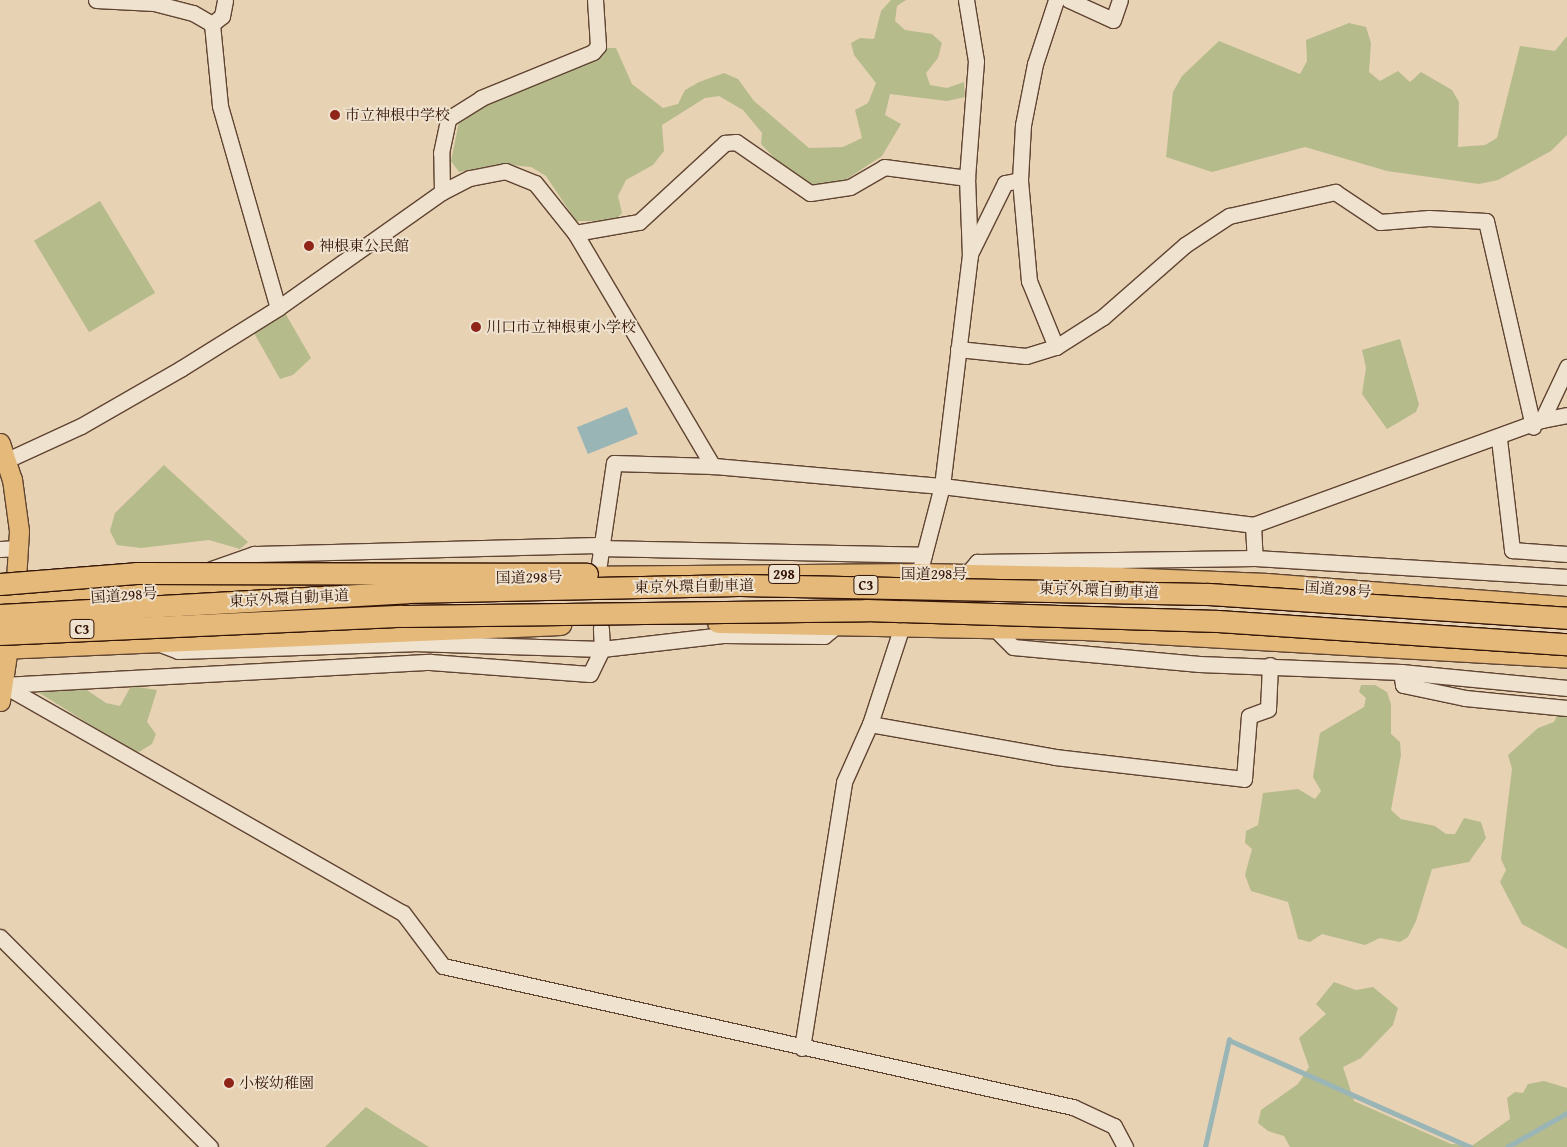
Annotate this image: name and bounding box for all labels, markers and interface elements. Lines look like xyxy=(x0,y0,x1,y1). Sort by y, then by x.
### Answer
place label: 市立神根中学校 xyxy=(345,106,450,124)
marker: 市立神根中学校 xyxy=(329,109,341,121)
place label: 神根東公民館 xyxy=(319,237,409,255)
marker: 神根東公民館 xyxy=(303,240,315,252)
place label: 川口市立神根東小学校 xyxy=(486,318,636,336)
marker: 川口市立神根東小学校 xyxy=(470,321,482,333)
road number: 298 xyxy=(768,562,800,586)
street label: 国道298号 xyxy=(901,565,967,583)
street label: 国道298号 xyxy=(496,567,562,587)
road number: C3 xyxy=(852,574,880,596)
street label: 東京外環自動車道 xyxy=(634,576,754,596)
street label: 国道298号 xyxy=(1304,578,1372,600)
street label: 東京外環自動車道 xyxy=(1039,579,1159,601)
street label: 国道298号 xyxy=(90,584,158,606)
street label: 東京外環自動車道 xyxy=(229,586,349,610)
road number: C3 xyxy=(68,618,96,640)
place label: 小桜幼稚園 xyxy=(239,1074,314,1092)
marker: 小桜幼稚園 xyxy=(223,1077,235,1089)

